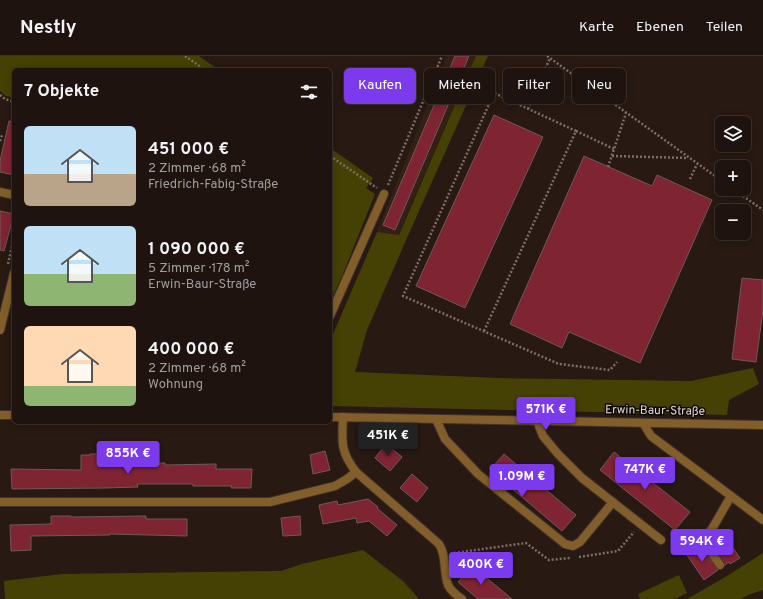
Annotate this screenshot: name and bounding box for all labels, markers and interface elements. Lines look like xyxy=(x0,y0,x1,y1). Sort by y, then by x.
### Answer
text: Nestly xyxy=(20,16,77,40)
text: Karte xyxy=(579,19,614,36)
text: Ebenen xyxy=(636,19,684,36)
text: Teilen xyxy=(706,19,743,36)
chip: Kaufen xyxy=(344,68,416,104)
chip: Mieten xyxy=(424,68,495,104)
chip: Filter xyxy=(503,68,564,104)
chip: Neu xyxy=(572,68,626,104)
text: 7 Objekte xyxy=(24,81,99,103)
icon: filters xyxy=(298,81,320,103)
map controls xyxy=(715,116,751,240)
button: layers xyxy=(715,116,751,152)
text: 451 000 € xyxy=(148,139,229,161)
icon: home xyxy=(56,142,104,190)
button: + xyxy=(715,160,751,196)
text: 2 Zimmer · 68 m² xyxy=(148,161,246,177)
text: Friedrich-Fabig-Straße xyxy=(148,177,278,193)
button: − xyxy=(715,204,751,240)
text: 1 090 000 € xyxy=(148,239,245,261)
icon: home xyxy=(56,242,104,290)
text: 5 Zimmer · 178 m² xyxy=(148,261,249,277)
text: Erwin-Baur-Straße xyxy=(148,277,256,293)
text: 400 000 € xyxy=(148,339,234,361)
icon: home xyxy=(56,342,104,390)
text: 2 Zimmer · 68 m² xyxy=(148,361,246,377)
text: Wohnung xyxy=(148,377,203,393)
pin: 571K € xyxy=(513,397,579,431)
text: 571K € xyxy=(525,402,567,418)
street label: Erwin-Baur-Straße xyxy=(605,402,705,420)
pin: 451K € xyxy=(355,423,421,457)
text: 451K € xyxy=(367,428,409,444)
pin: 855K € xyxy=(95,441,161,475)
text: 855K € xyxy=(106,446,150,462)
pin: 747K € xyxy=(612,457,678,491)
text: 747K € xyxy=(624,462,666,478)
pin: 1.09M € xyxy=(485,464,559,498)
text: 1.09M € xyxy=(499,469,546,485)
pin: 594K € xyxy=(669,529,735,563)
text: 594K € xyxy=(680,534,725,550)
pin: 400K € xyxy=(448,552,514,586)
text: 400K € xyxy=(458,557,504,573)

